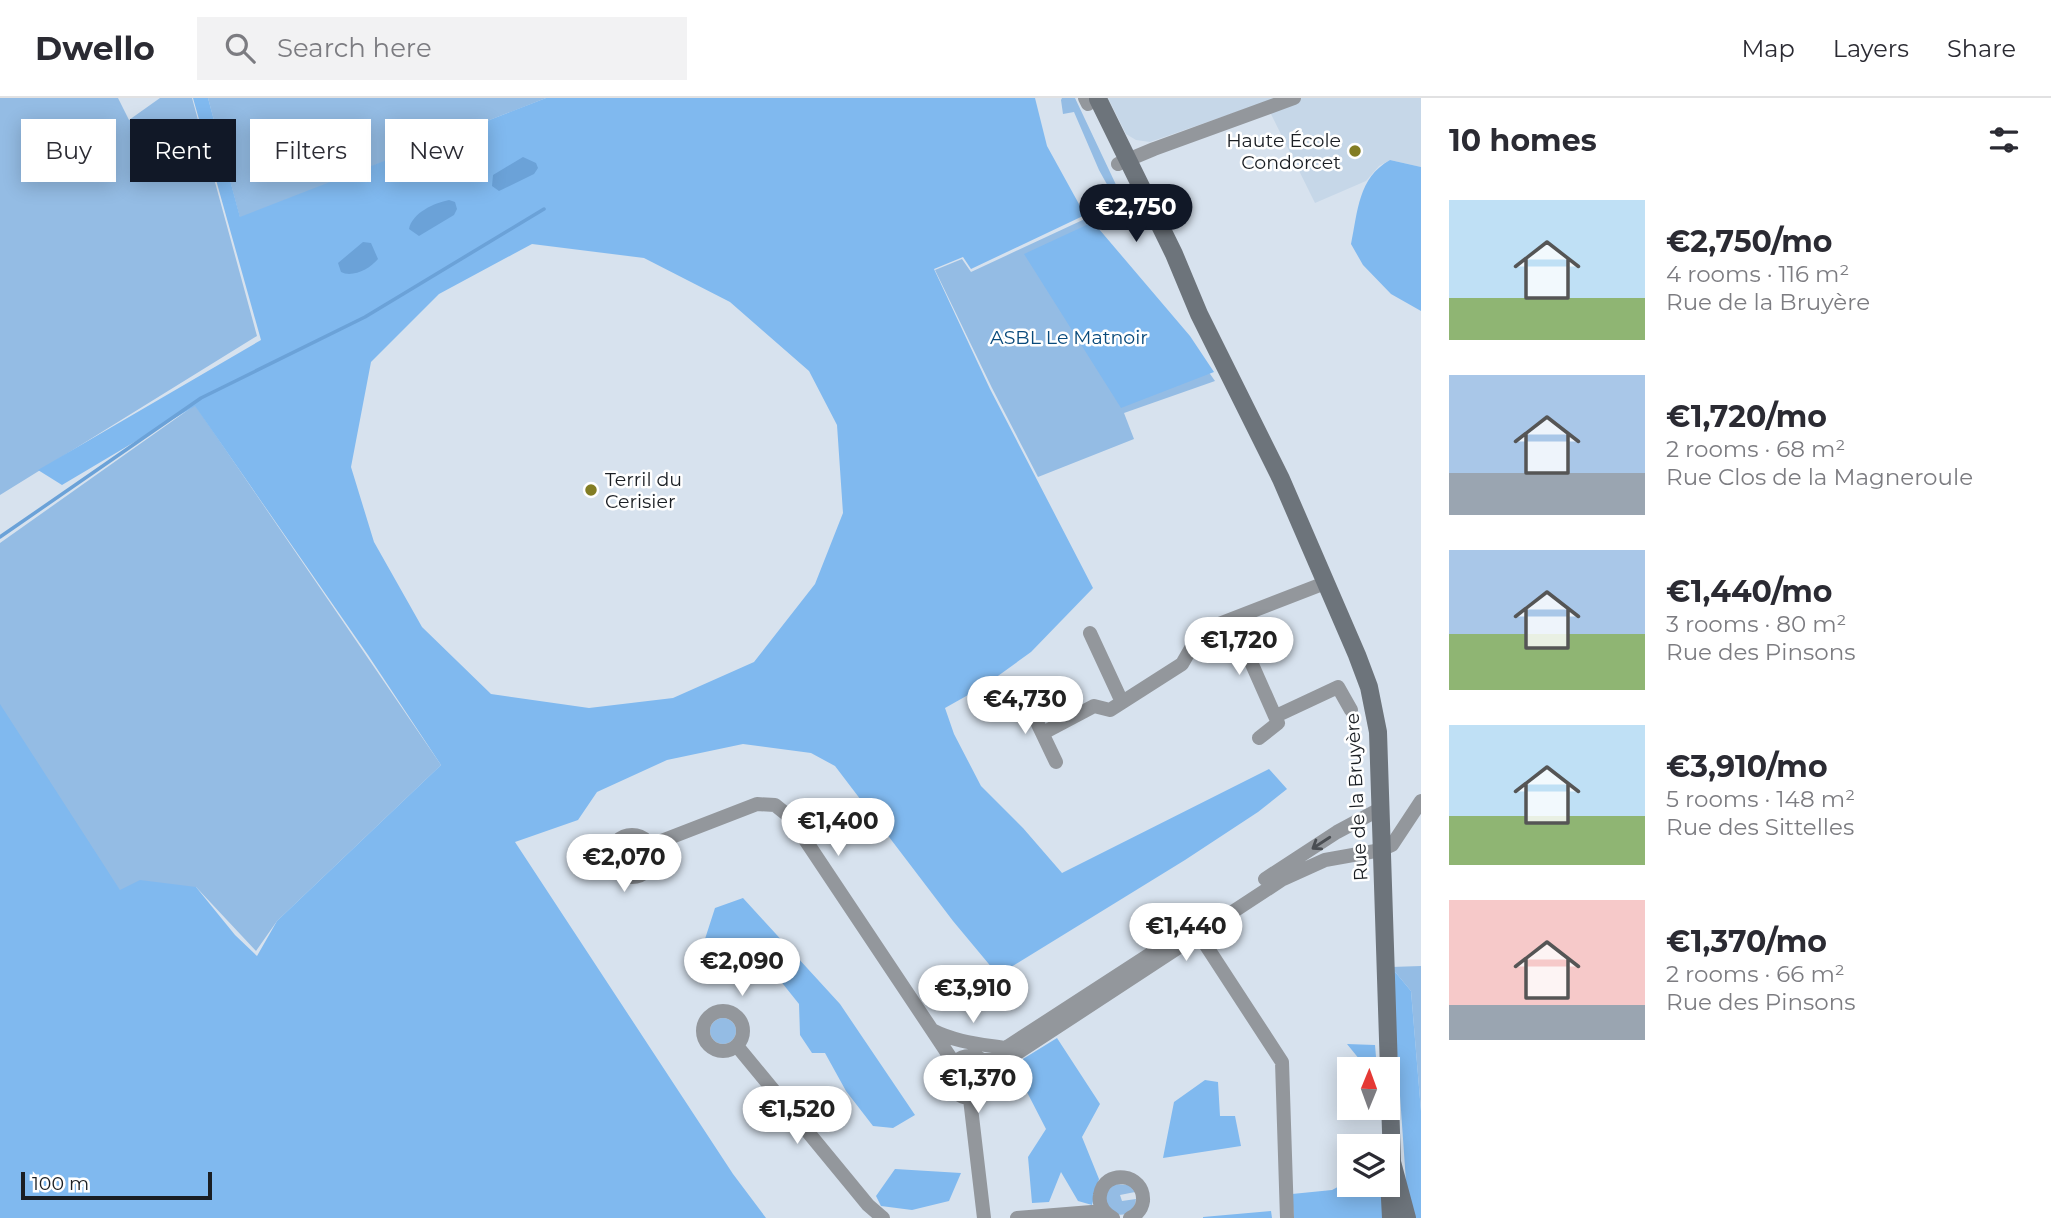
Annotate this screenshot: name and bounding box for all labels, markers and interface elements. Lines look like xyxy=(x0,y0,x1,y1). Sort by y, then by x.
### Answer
search box xyxy=(197,17,687,80)
text: Dwello xyxy=(35,28,155,68)
icon: search xyxy=(221,29,259,67)
text: Search here xyxy=(277,32,432,64)
text: Map xyxy=(1741,34,1795,63)
text: Layers xyxy=(1833,34,1909,63)
text: Share xyxy=(1947,34,2016,63)
chip: Buy xyxy=(21,119,116,182)
chip: Rent xyxy=(130,119,236,182)
chip: Filters xyxy=(250,119,371,182)
chip: New xyxy=(385,119,488,182)
icon: filters xyxy=(1985,121,2023,159)
text: 10 homes xyxy=(1449,122,1597,159)
place label: Haute École Condorcet xyxy=(1226,129,1341,174)
marker: Haute École Condorcet xyxy=(1347,143,1363,159)
pin: €2,750 xyxy=(1079,184,1193,244)
text: €2,750 xyxy=(1095,193,1177,221)
text: €2,750/mo xyxy=(1666,223,1832,260)
icon: home xyxy=(1505,228,1589,312)
text: 4 rooms · 116 m² xyxy=(1666,260,1849,288)
text: Rue de la Bruyère xyxy=(1666,288,1870,316)
park label: ASBL Le Matnoir xyxy=(990,326,1148,349)
text: €1,720/mo xyxy=(1666,398,1827,435)
icon: home xyxy=(1505,403,1589,487)
text: 2 rooms · 68 m² xyxy=(1666,435,1845,463)
text: Rue Clos de la Magneroule xyxy=(1666,463,1973,491)
place label: Terril du Cerisier xyxy=(605,468,682,513)
marker: Terril du Cerisier xyxy=(583,482,599,498)
text: €1,440/mo xyxy=(1666,573,1832,610)
icon: home xyxy=(1505,578,1589,662)
text: 3 rooms · 80 m² xyxy=(1666,610,1846,638)
pin: €1,720 xyxy=(1182,618,1296,677)
text: €1,720 xyxy=(1201,626,1278,654)
text: Rue des Pinsons xyxy=(1666,638,1855,666)
pin: €4,730 xyxy=(968,676,1082,736)
text: €4,730 xyxy=(983,685,1067,713)
street label: Rue de la Bruyère xyxy=(1341,712,1372,882)
text: €3,910/mo xyxy=(1666,748,1828,785)
icon: home xyxy=(1505,753,1589,837)
text: 5 rooms · 148 m² xyxy=(1666,785,1855,813)
pin: €1,400 xyxy=(781,798,895,858)
text: €1,400 xyxy=(797,807,879,835)
text: Rue des Sittelles xyxy=(1666,813,1854,841)
pin: €2,070 xyxy=(567,834,681,894)
one-way arrow xyxy=(1311,836,1331,850)
text: €2,070 xyxy=(582,843,666,871)
pin: €1,440 xyxy=(1129,904,1243,963)
text: €1,440 xyxy=(1145,912,1227,940)
text: €1,370/mo xyxy=(1666,923,1827,960)
icon: home xyxy=(1505,928,1589,1012)
pin: €2,090 xyxy=(685,939,799,998)
text: €2,090 xyxy=(700,947,784,975)
text: 2 rooms · 66 m² xyxy=(1666,960,1845,988)
pin: €3,910 xyxy=(916,965,1030,1025)
text: €3,910 xyxy=(934,974,1012,1002)
text: Rue des Pinsons xyxy=(1666,988,1855,1016)
pin: €1,370 xyxy=(921,1056,1035,1115)
north arrow xyxy=(1337,1057,1400,1120)
map controls xyxy=(1337,1057,1400,1197)
text: €1,370 xyxy=(940,1064,1017,1092)
pin: €1,520 xyxy=(740,1086,854,1146)
text: €1,520 xyxy=(759,1095,835,1123)
button: layers xyxy=(1337,1134,1400,1197)
scale bar xyxy=(21,1169,212,1201)
text: 100 m xyxy=(32,1172,89,1195)

